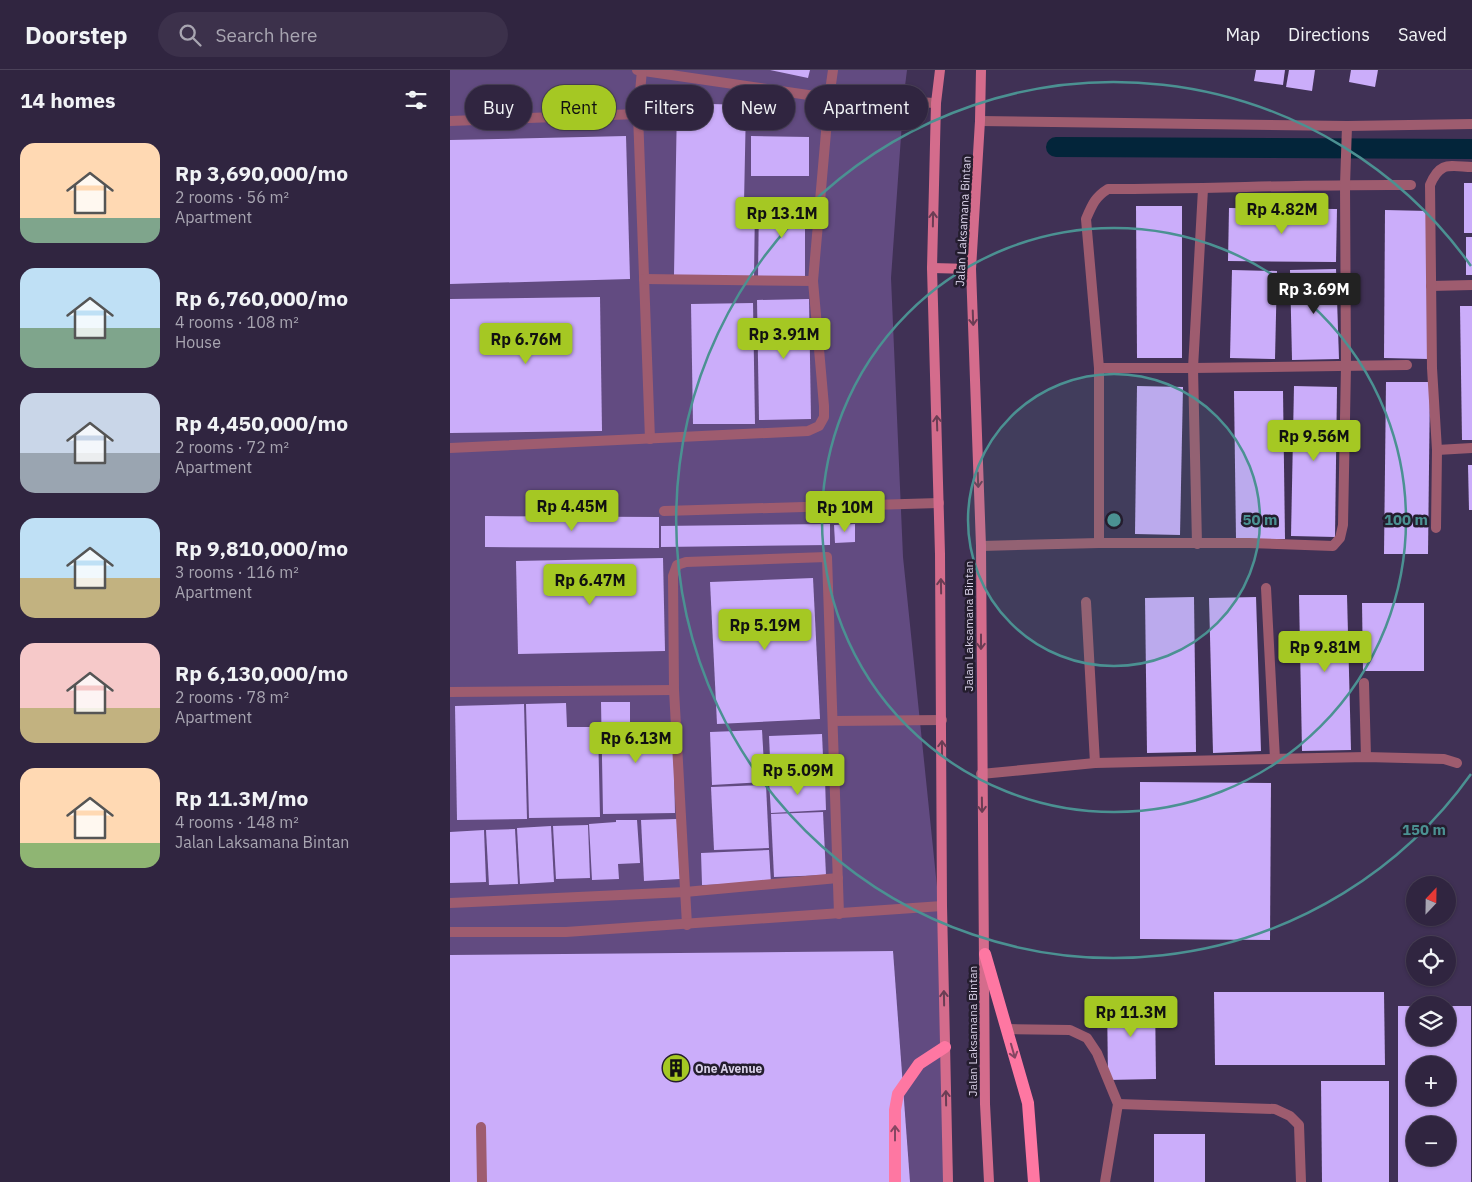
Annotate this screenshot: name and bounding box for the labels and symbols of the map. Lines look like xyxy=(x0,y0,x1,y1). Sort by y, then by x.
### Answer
street label: Jalan Laksamana Bintan xyxy=(952,155,974,287)
pin: Rp 4.82M xyxy=(1230,192,1334,235)
pin: Rp 13.1M xyxy=(730,196,834,239)
one-way arrow xyxy=(929,212,938,228)
pin: Rp 3.69M xyxy=(1262,272,1366,315)
one-way arrow xyxy=(968,309,977,325)
pin: Rp 3.91M xyxy=(732,318,836,360)
pin: Rp 6.76M xyxy=(474,322,578,365)
one-way arrow xyxy=(932,416,941,432)
pin: Rp 9.56M xyxy=(1262,420,1366,462)
one-way arrow xyxy=(974,472,983,488)
pin: Rp 4.45M xyxy=(520,490,624,532)
pin: Rp 10M xyxy=(804,490,886,533)
text: 50 m xyxy=(1243,510,1277,529)
text: 100 m xyxy=(1384,510,1428,529)
centre of rings xyxy=(1105,511,1123,529)
street label: Jalan Laksamana Bintan xyxy=(961,561,976,691)
pin: Rp 6.47M xyxy=(538,564,642,606)
one-way arrow xyxy=(936,578,946,594)
pin: Rp 5.19M xyxy=(713,608,817,651)
pin: Rp 9.81M xyxy=(1273,630,1377,673)
one-way arrow xyxy=(976,634,986,650)
pin: Rp 6.13M xyxy=(584,722,688,764)
one-way arrow xyxy=(937,740,947,756)
pin: Rp 5.09M xyxy=(746,754,850,796)
one-way arrow xyxy=(977,796,987,813)
text: 150 m xyxy=(1402,820,1446,839)
north arrow xyxy=(1406,876,1456,926)
street label: Jalan Laksamana Bintan xyxy=(965,966,980,1096)
one-way arrow xyxy=(939,990,949,1006)
pin: Rp 11.3M xyxy=(1079,996,1183,1038)
one-way arrow xyxy=(1009,1043,1019,1059)
building icon: One Avenue xyxy=(661,1053,691,1083)
place label: One Avenue xyxy=(695,1061,763,1076)
one-way arrow xyxy=(941,1091,951,1107)
one-way arrow xyxy=(890,1126,900,1142)

